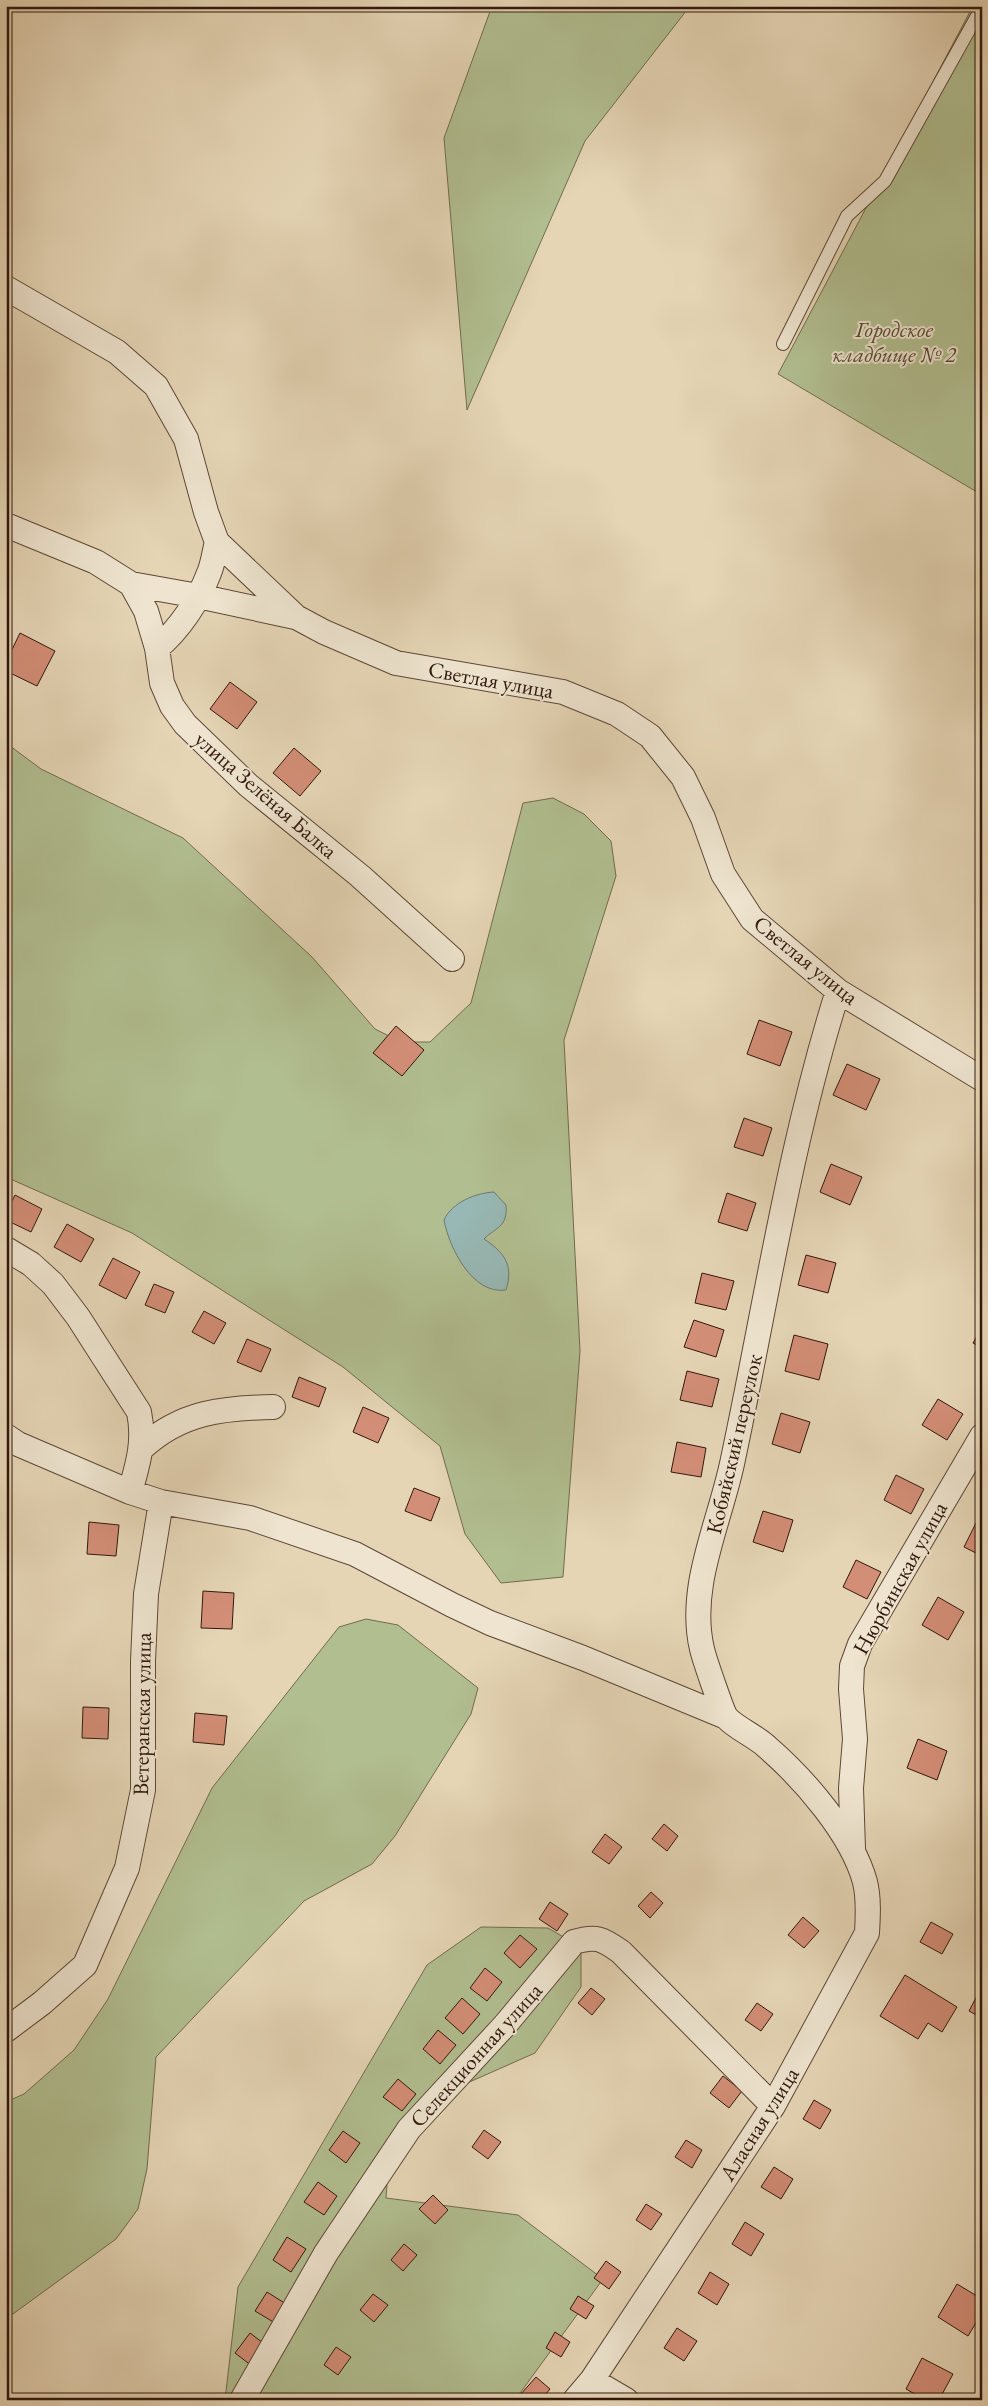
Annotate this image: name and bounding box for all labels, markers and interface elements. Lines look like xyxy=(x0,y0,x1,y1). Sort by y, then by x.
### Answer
park label: Городское кладбище № 2 xyxy=(832,315,957,369)
street label: Светлая улица xyxy=(426,655,556,705)
street label: улица Зелёная Балка xyxy=(188,725,344,865)
street label: Светлая улица xyxy=(748,909,865,1011)
street label: Кобяйский переулок xyxy=(699,1351,769,1537)
street label: Нюрбинская улица xyxy=(846,1496,954,1660)
street label: Ветеранская улица xyxy=(126,1632,158,1796)
street label: Селекционная улица xyxy=(403,1976,549,2133)
street label: Аласная улица xyxy=(712,2061,806,2187)

